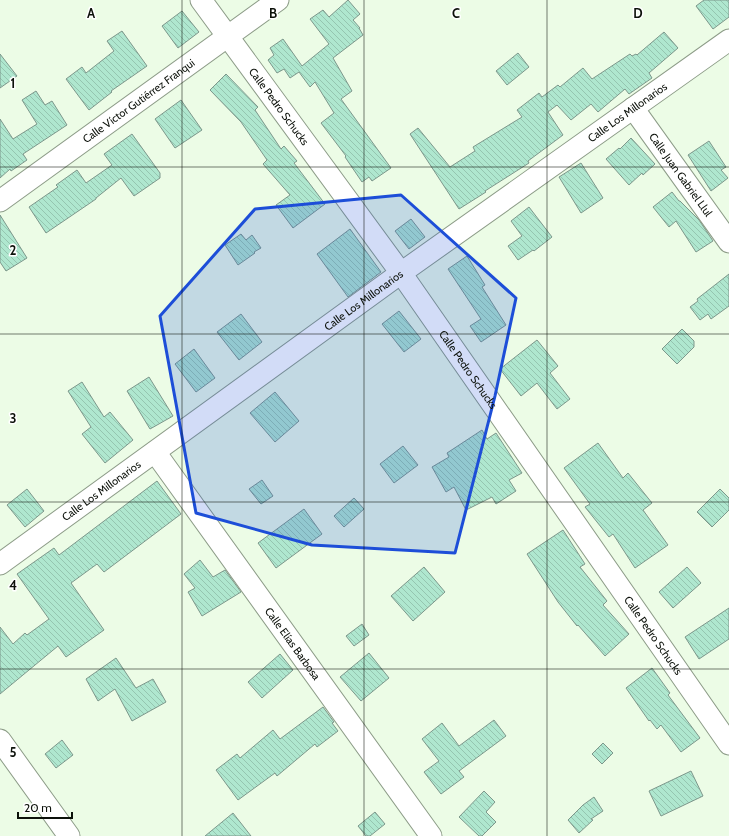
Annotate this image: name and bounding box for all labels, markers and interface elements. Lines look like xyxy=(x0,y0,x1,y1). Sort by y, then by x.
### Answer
text: A xyxy=(87,5,96,21)
text: B xyxy=(269,5,277,21)
text: C xyxy=(452,5,460,21)
text: D xyxy=(633,5,643,21)
street label: Calle Víctor Gutiérrez Franqui xyxy=(80,56,197,146)
street label: Calle Pedro Schucks xyxy=(246,65,312,148)
text: 1 xyxy=(11,75,15,91)
street label: Calle Los Millonarios xyxy=(585,79,670,145)
street label: Calle Juan Gabriel Llul xyxy=(646,130,716,220)
text: 2 xyxy=(10,242,17,258)
street label: Calle Los Millonarios xyxy=(321,267,406,334)
street label: Calle Pedro Schucks xyxy=(436,327,501,412)
text: 3 xyxy=(9,410,17,426)
street label: Calle Los Millonarios xyxy=(59,457,144,524)
text: 4 xyxy=(9,577,17,593)
street label: Calle Pedro Schucks xyxy=(621,593,686,678)
street label: Calle Elías Barbosa xyxy=(262,605,324,683)
text: 5 xyxy=(10,744,17,760)
scale bar xyxy=(18,794,72,820)
text: 20 m xyxy=(24,800,52,815)

